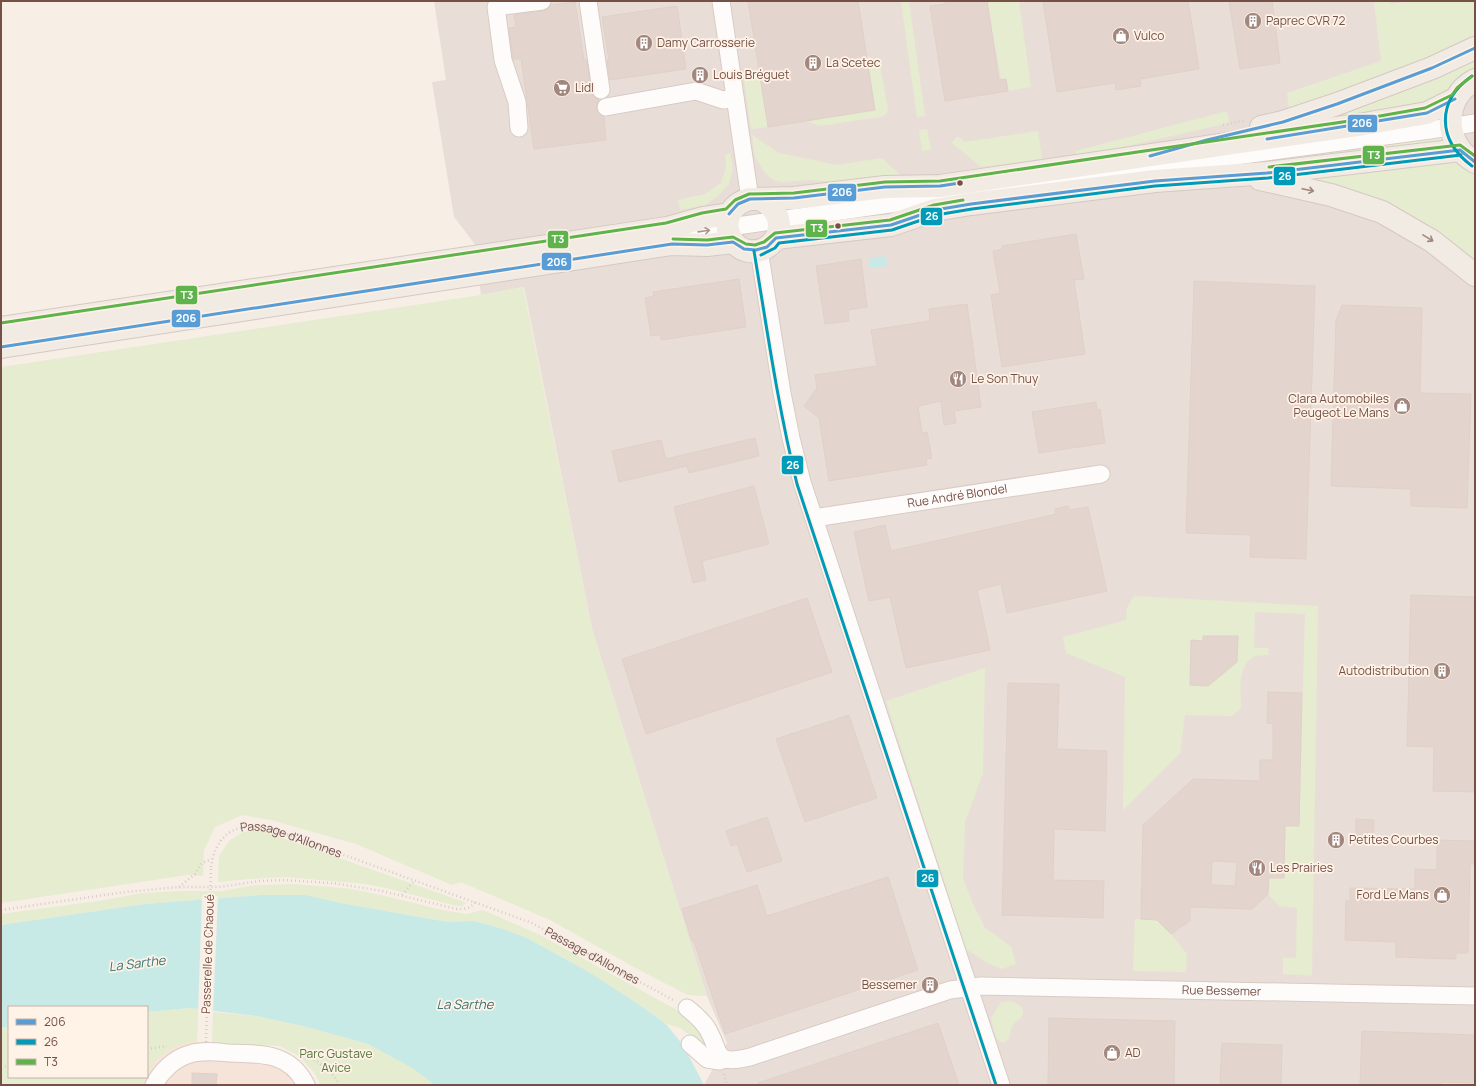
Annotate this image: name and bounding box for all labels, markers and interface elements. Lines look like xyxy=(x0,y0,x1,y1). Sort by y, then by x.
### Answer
building icon: Paprec CVR 72 xyxy=(1243,11,1263,31)
place label: Paprec CVR 72 xyxy=(1266,12,1346,29)
shop icon: Vulco xyxy=(1111,26,1131,46)
place label: Vulco xyxy=(1134,27,1164,44)
building icon: Damy Carrosserie xyxy=(634,33,654,53)
place label: Damy Carrosserie xyxy=(657,34,755,51)
building icon: La Scetec xyxy=(803,53,823,73)
place label: La Scetec xyxy=(826,54,881,71)
building icon: Louis Bréguet xyxy=(690,65,710,85)
place label: Louis Bréguet xyxy=(713,66,790,83)
supermarket icon: Lidl xyxy=(552,78,572,98)
place label: Lidl xyxy=(575,79,594,96)
line badge: 206 xyxy=(1347,114,1378,133)
text: 206 xyxy=(1352,115,1372,130)
line badge: T3 xyxy=(1362,145,1385,165)
text: T3 xyxy=(1367,147,1381,162)
line badge: 26 xyxy=(1273,166,1296,186)
text: 26 xyxy=(1278,168,1292,183)
unlabelled marker xyxy=(955,178,965,188)
line badge: 206 xyxy=(827,183,857,202)
text: 206 xyxy=(832,184,852,199)
one-way arrow xyxy=(1301,186,1314,194)
line badge: 26 xyxy=(920,207,943,226)
text: 26 xyxy=(925,208,939,223)
line badge: T3 xyxy=(805,219,828,238)
text: T3 xyxy=(810,220,824,235)
unlabelled marker xyxy=(833,221,843,231)
one-way arrow xyxy=(697,227,710,235)
line badge: T3 xyxy=(547,230,569,249)
text: T3 xyxy=(551,231,565,246)
one-way arrow xyxy=(1422,235,1434,243)
line badge: 206 xyxy=(541,252,572,271)
text: 206 xyxy=(547,254,567,269)
line badge: T3 xyxy=(175,285,198,305)
text: T3 xyxy=(180,287,194,302)
line badge: 206 xyxy=(171,309,201,328)
text: 206 xyxy=(176,310,196,325)
restaurant icon: Le Son Thuy xyxy=(948,369,968,389)
place label: Le Son Thuy xyxy=(971,370,1039,387)
place label: Clara Automobiles Peugeot Le Mans xyxy=(1288,390,1389,421)
shop icon: Clara Automobiles Peugeot Le Mans xyxy=(1392,396,1412,416)
line badge: 26 xyxy=(781,455,804,475)
text: 26 xyxy=(786,457,800,472)
street label: Rue André Blondel xyxy=(906,479,1008,512)
building icon: Autodistribution xyxy=(1432,661,1452,681)
place label: Autodistribution xyxy=(1338,662,1429,679)
street label: Passage d'Allonnes xyxy=(239,818,344,862)
building icon: Petites Courbes xyxy=(1326,830,1346,850)
place label: Petites Courbes xyxy=(1349,831,1439,848)
restaurant icon: Les Prairies xyxy=(1247,858,1267,878)
place label: Les Prairies xyxy=(1270,859,1333,876)
line badge: 26 xyxy=(916,869,939,888)
text: 26 xyxy=(921,870,935,885)
shop icon: Ford Le Mans xyxy=(1432,885,1452,905)
place label: Ford Le Mans xyxy=(1357,886,1429,903)
street label: Passerelle de Chaoué xyxy=(197,894,218,1014)
street label: Passage d'Allonnes xyxy=(542,923,643,988)
water label: La Sarthe xyxy=(108,950,168,975)
building icon: Bessemer xyxy=(920,975,940,995)
place label: Bessemer xyxy=(862,976,918,993)
street label: Rue Bessemer xyxy=(1182,981,1262,1000)
water label: La Sarthe xyxy=(437,995,495,1013)
legend xyxy=(8,1006,148,1078)
text: 206 xyxy=(44,1013,66,1030)
text: 26 xyxy=(44,1033,58,1050)
shop icon: AD xyxy=(1102,1043,1122,1063)
place label: AD xyxy=(1125,1044,1141,1061)
park label: Parc Gustave Avice xyxy=(300,1045,372,1076)
text: T3 xyxy=(44,1053,58,1070)

